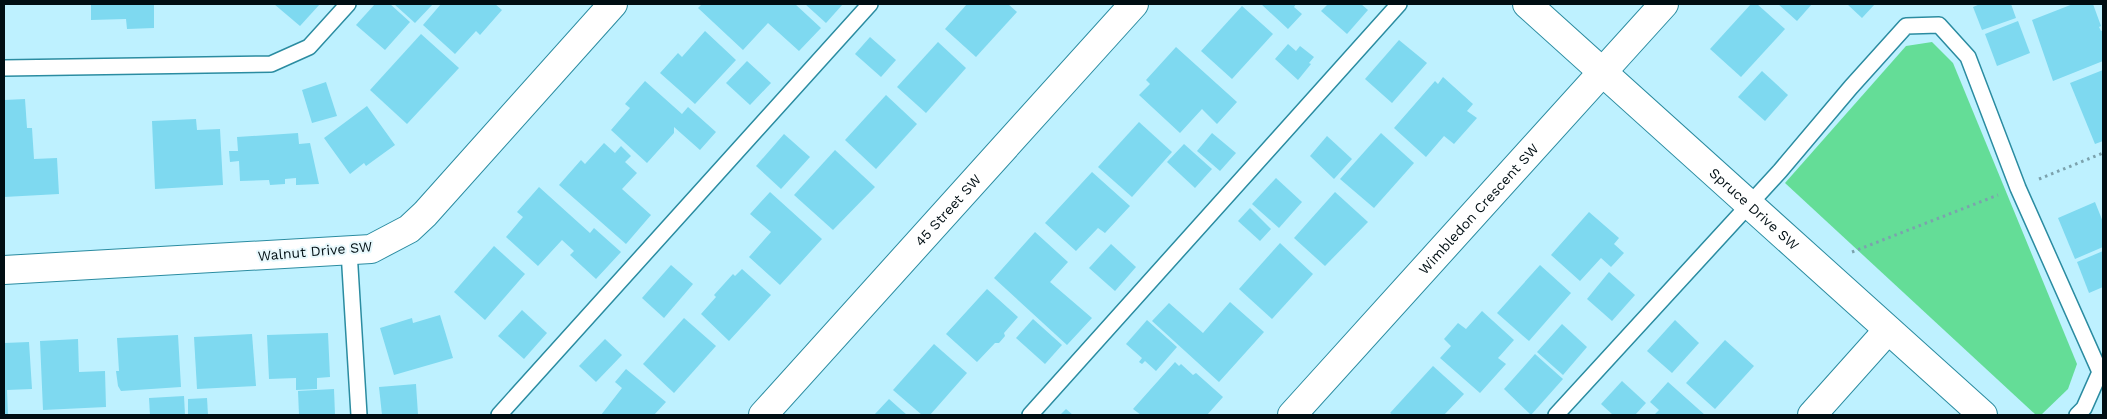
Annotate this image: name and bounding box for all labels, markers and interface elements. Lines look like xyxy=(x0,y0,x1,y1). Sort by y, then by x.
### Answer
street label: Wimbledon Crescent SW xyxy=(1415,140,1542,277)
street label: Spruce Drive SW xyxy=(1706,165,1802,253)
street label: 45 Street SW xyxy=(912,171,984,249)
street label: Walnut Drive SW xyxy=(257,238,373,264)

